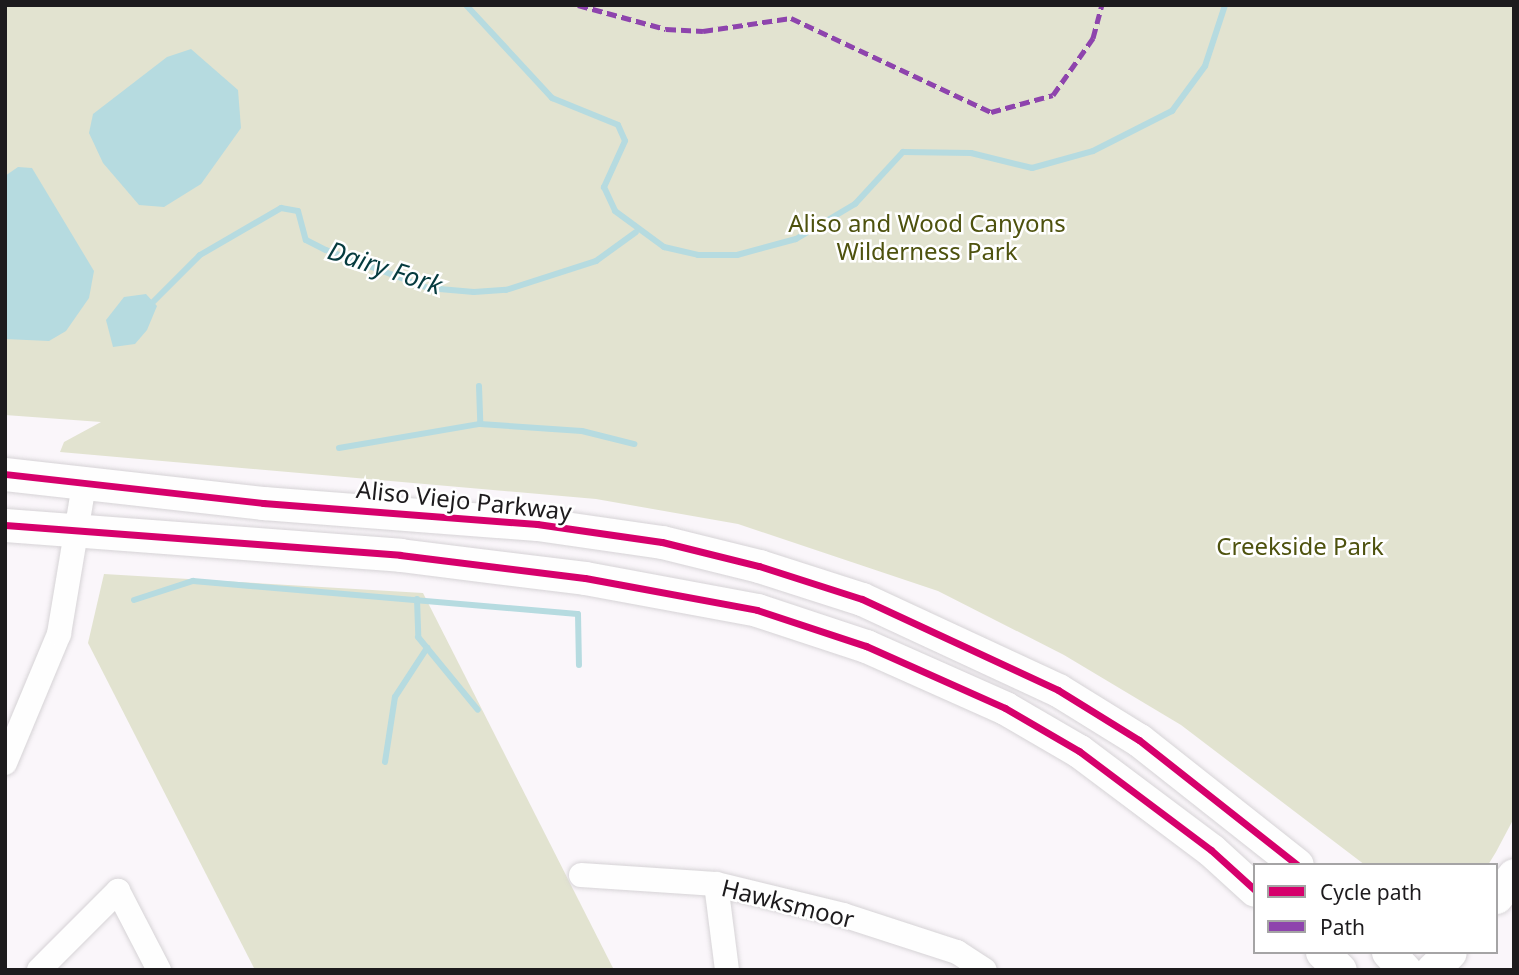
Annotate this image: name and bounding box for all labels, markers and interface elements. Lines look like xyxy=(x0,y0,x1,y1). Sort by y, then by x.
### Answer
park label: Aliso and Wood Canyons Wilderness Park xyxy=(788,209,1066,265)
water label: Dairy Fork xyxy=(324,235,446,301)
street label: Aliso Viejo Parkway xyxy=(355,474,573,526)
park label: Creekside Park xyxy=(1216,532,1384,560)
legend xyxy=(1253,863,1498,954)
street label: Hawksmoor xyxy=(719,873,857,933)
text: Cycle path xyxy=(1320,878,1422,906)
text: Path xyxy=(1320,913,1365,941)

